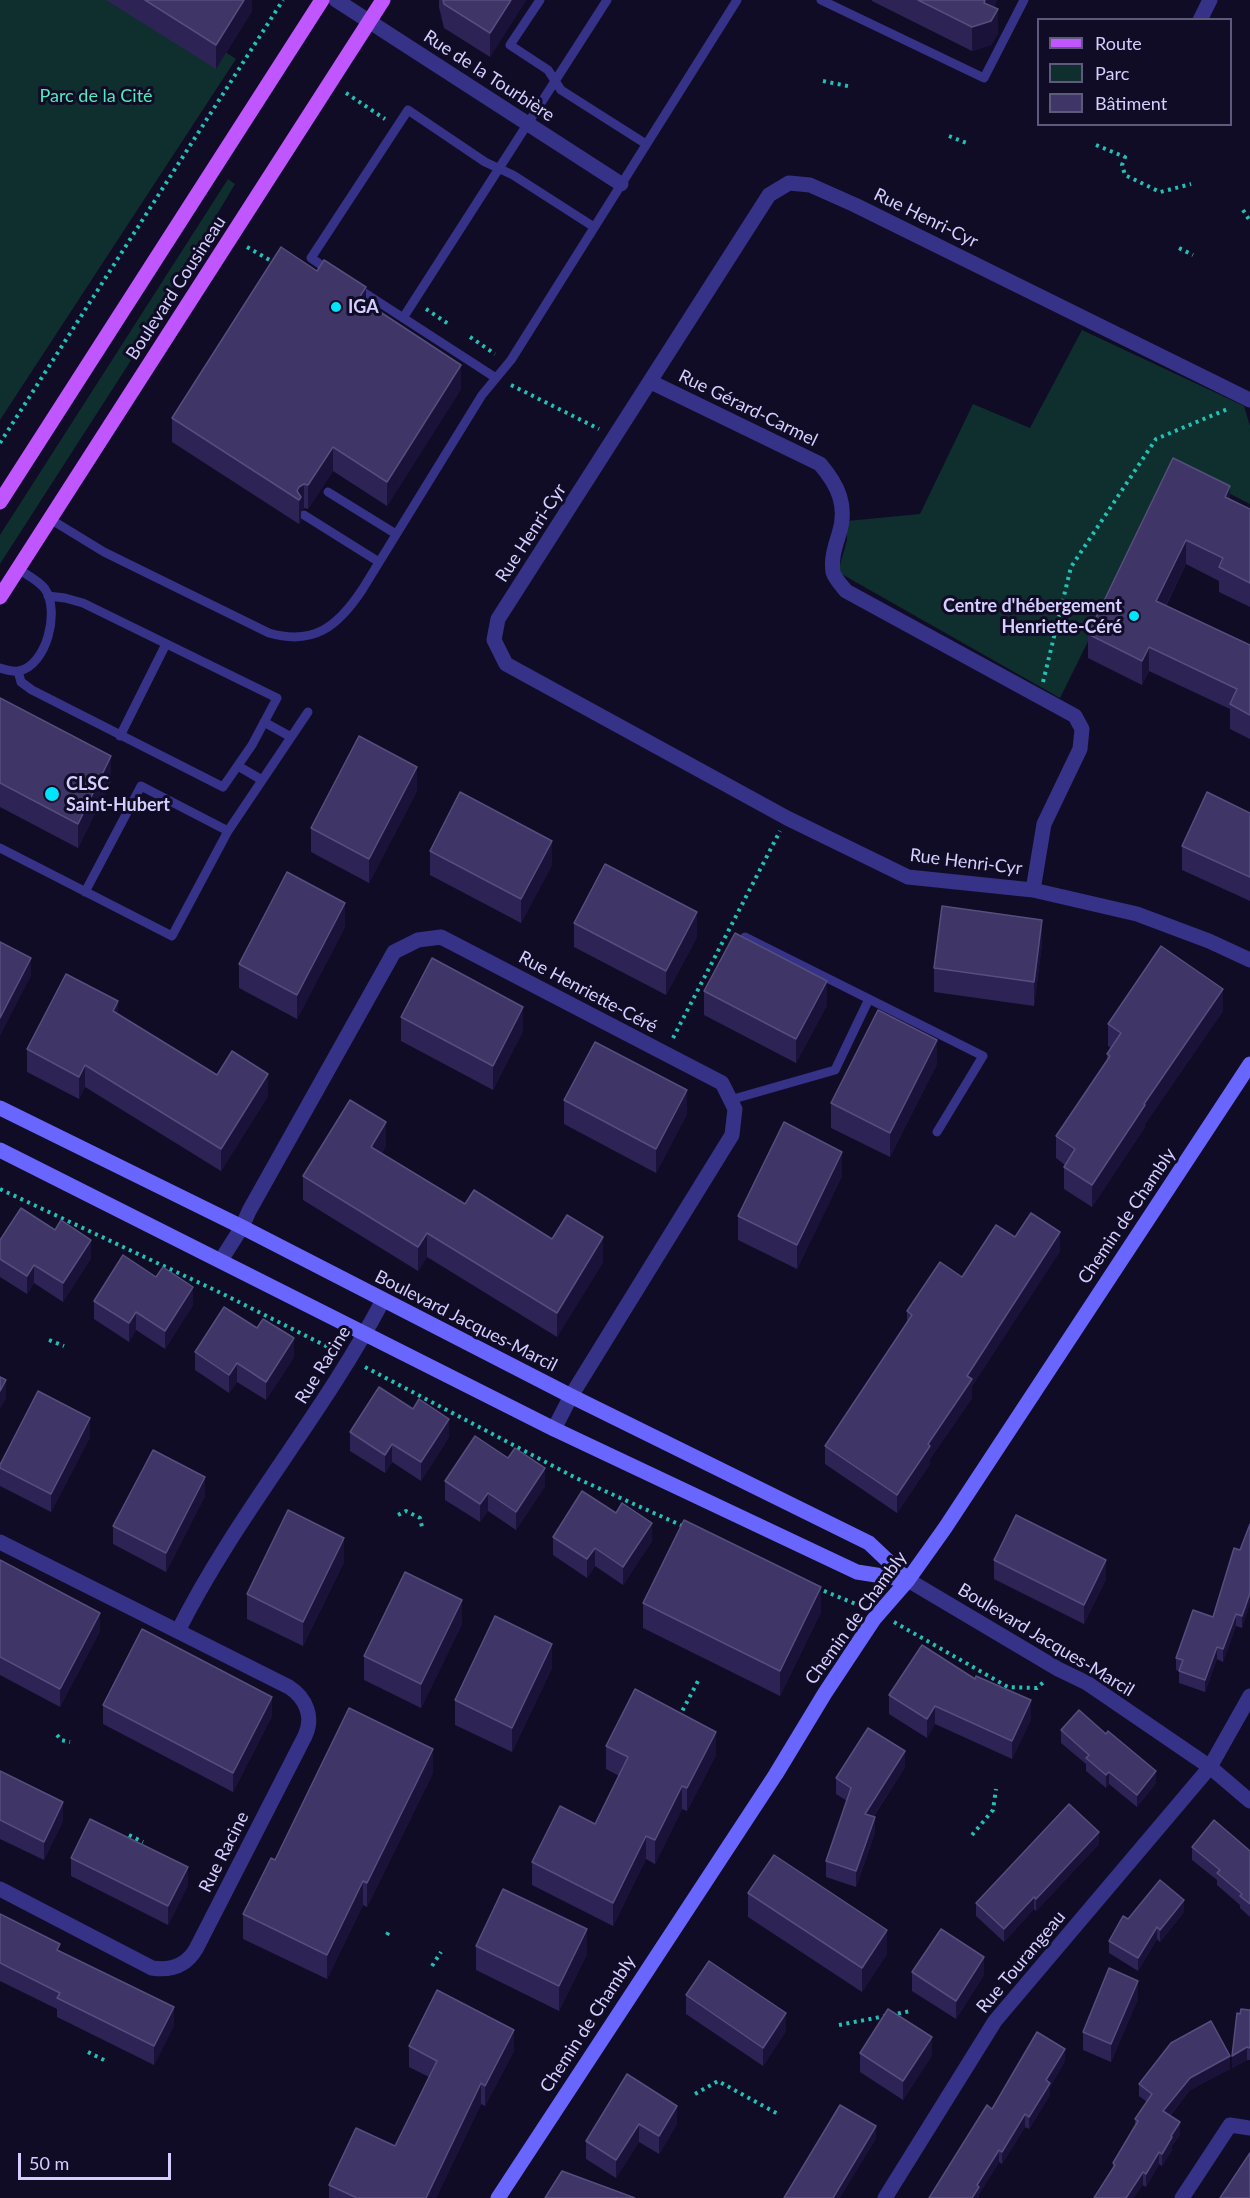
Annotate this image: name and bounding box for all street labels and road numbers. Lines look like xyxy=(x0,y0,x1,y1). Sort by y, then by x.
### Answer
street label: Rue de la Tourbière xyxy=(419,26,559,126)
street label: Rue Henri-Cyr xyxy=(870,183,982,253)
street label: Boulevard Cousineau xyxy=(121,212,231,364)
street label: Rue Gérard-Carmel xyxy=(675,365,821,451)
street label: Rue Henri-Cyr xyxy=(491,480,571,586)
street label: Rue Henri-Cyr xyxy=(909,844,1023,880)
street label: Rue Henriette-Céré xyxy=(515,946,661,1038)
street label: Chemin de Chambly xyxy=(1074,1144,1180,1288)
street label: Boulevard Jacques-Marcil xyxy=(371,1266,561,1376)
street label: Rue Racine xyxy=(291,1322,355,1408)
street label: Chemin de Chambly xyxy=(801,1547,911,1689)
street label: Boulevard Jacques-Marcil xyxy=(954,1579,1138,1701)
street label: Rue Racine xyxy=(194,1808,254,1896)
street label: Rue Tourangeau xyxy=(972,1906,1070,2018)
street label: Chemin de Chambly xyxy=(536,1951,640,2097)

